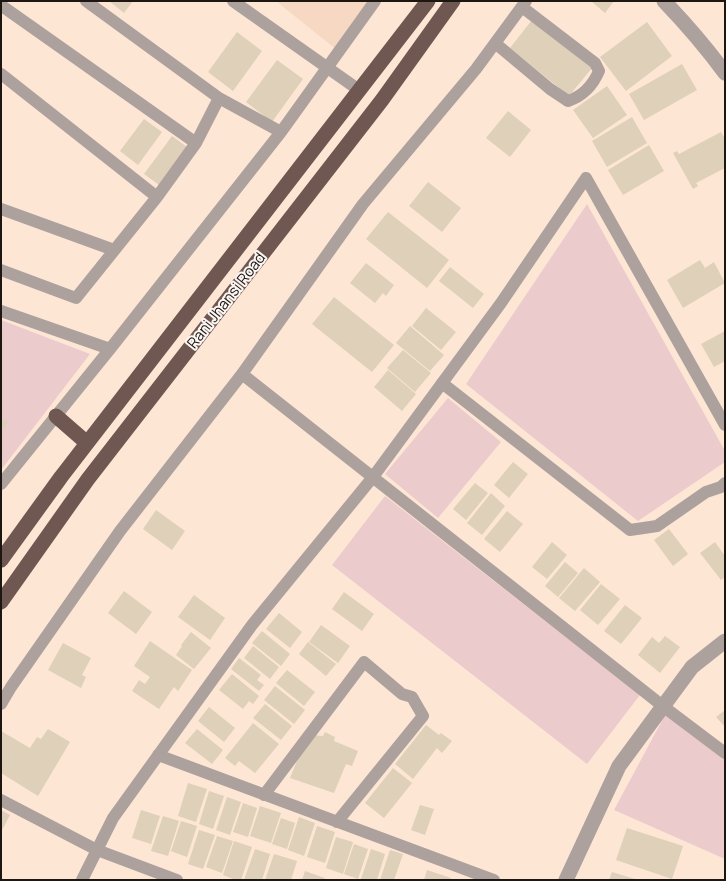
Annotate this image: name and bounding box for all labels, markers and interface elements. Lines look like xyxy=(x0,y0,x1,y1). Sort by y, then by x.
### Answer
street label: Rani Jhansi Road xyxy=(184,250,270,352)

